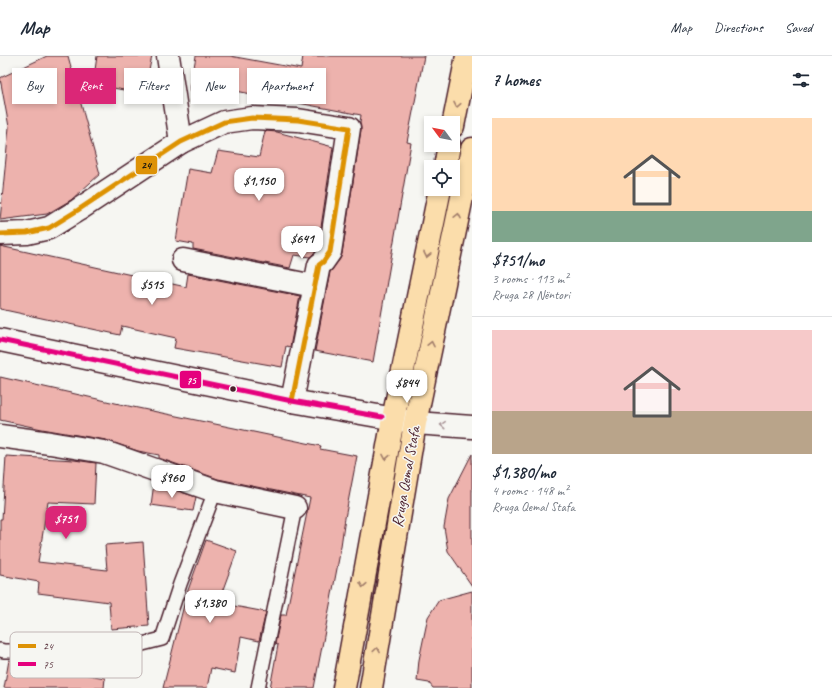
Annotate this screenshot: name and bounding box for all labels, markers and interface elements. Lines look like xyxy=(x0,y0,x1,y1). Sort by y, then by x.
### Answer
text: Map xyxy=(20,16,50,40)
text: Map xyxy=(671,19,692,36)
text: Directions xyxy=(714,19,763,36)
text: Saved xyxy=(785,19,812,36)
chip: Buy xyxy=(12,68,57,104)
chip: Rent xyxy=(65,68,116,104)
chip: Filters xyxy=(124,68,183,104)
chip: New xyxy=(191,68,239,104)
chip: Apartment xyxy=(247,68,326,104)
icon: filters xyxy=(790,69,812,91)
text: 7 homes xyxy=(492,70,540,91)
one-way arrow xyxy=(454,102,462,108)
north arrow xyxy=(424,116,460,152)
map controls xyxy=(424,116,460,196)
icon: home xyxy=(616,144,688,216)
line badge: 24 xyxy=(135,155,158,175)
text: 24 xyxy=(141,158,153,172)
button: locate xyxy=(424,160,460,196)
pin: $1,150 xyxy=(226,168,292,202)
text: $1,150 xyxy=(243,173,275,189)
one-way arrow xyxy=(453,213,461,220)
pin: $641 xyxy=(278,226,326,260)
text: $641 xyxy=(290,231,314,247)
text: $751/mo xyxy=(492,250,544,271)
one-way arrow xyxy=(423,251,431,258)
text: 3 rooms · 113 m² xyxy=(492,271,568,287)
pin: $515 xyxy=(128,272,176,306)
text: $515 xyxy=(141,277,163,293)
text: Rruga 28 Nëntori xyxy=(492,287,570,303)
one-way arrow xyxy=(427,340,435,347)
icon: home xyxy=(616,356,688,428)
line badge: 75 xyxy=(179,370,202,389)
pin: $844 xyxy=(383,370,431,404)
text: 75 xyxy=(186,373,197,387)
text: $844 xyxy=(395,375,419,391)
unlabelled marker xyxy=(228,384,238,394)
one-way arrow xyxy=(440,420,446,429)
street label: Rruga Qemal Stafa xyxy=(387,424,425,529)
one-way arrow xyxy=(382,454,391,460)
text: $1,380/mo xyxy=(492,462,555,483)
pin: $960 xyxy=(148,465,196,499)
text: $960 xyxy=(160,470,184,486)
text: 4 rooms · 148 m² xyxy=(492,483,568,499)
text: Rruga Qemal Stafa xyxy=(492,499,575,515)
pin: $751 xyxy=(42,506,90,540)
text: $751 xyxy=(54,511,78,527)
one-way arrow xyxy=(359,582,367,588)
pin: $1,380 xyxy=(177,590,243,624)
text: $1,380 xyxy=(194,595,226,611)
legend xyxy=(10,632,142,678)
text: 24 xyxy=(43,639,54,653)
one-way arrow xyxy=(372,646,381,653)
text: 75 xyxy=(43,657,54,671)

